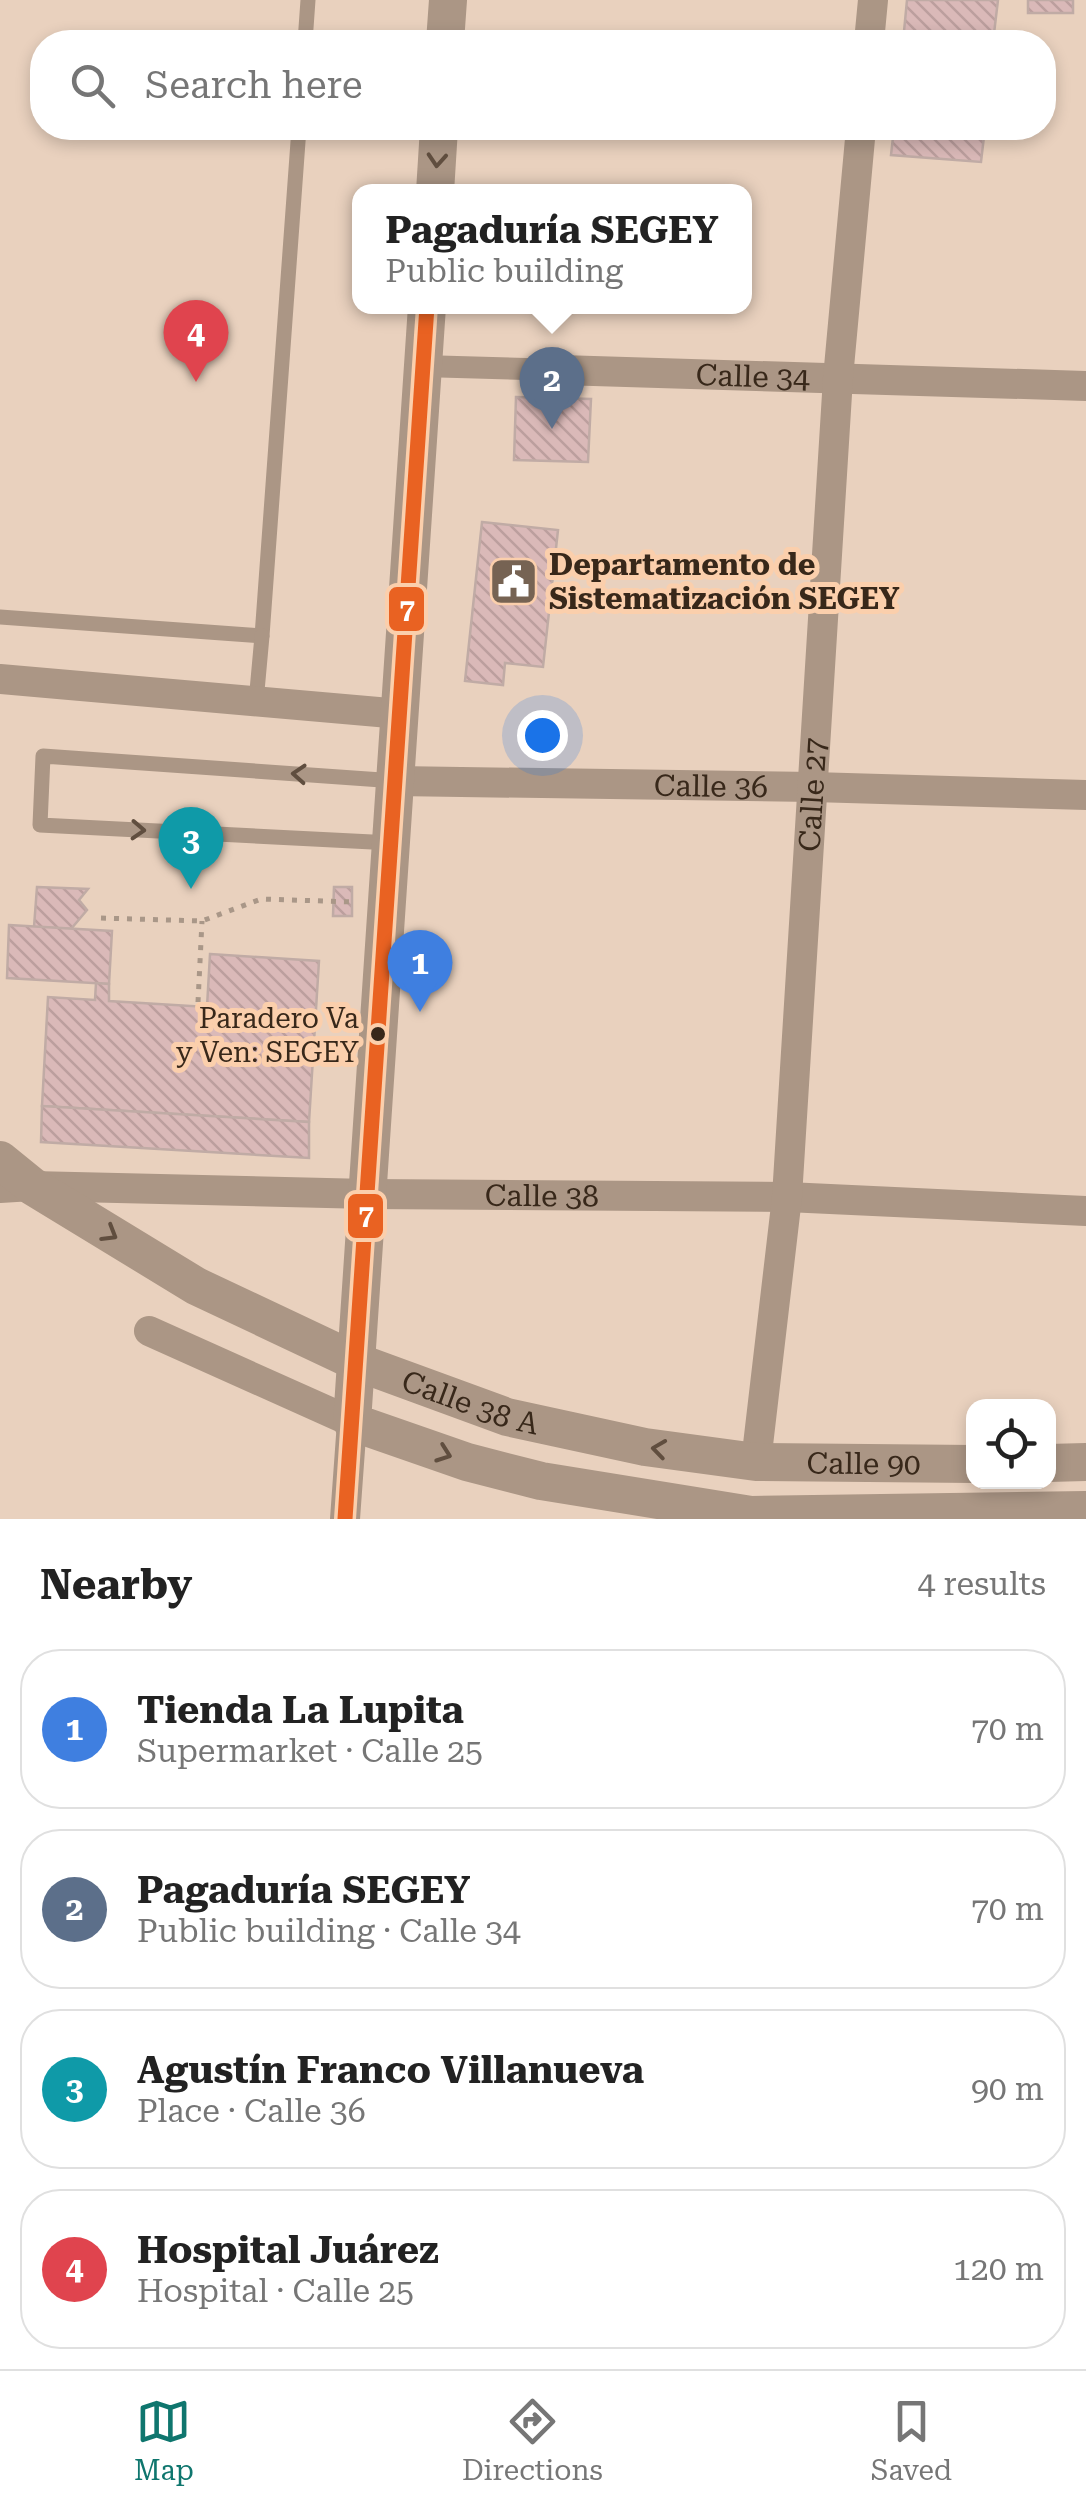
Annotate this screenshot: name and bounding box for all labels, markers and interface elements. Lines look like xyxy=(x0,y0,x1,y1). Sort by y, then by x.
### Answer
search box xyxy=(30,30,1056,140)
icon: search xyxy=(65,58,120,113)
text: Search here xyxy=(145,63,363,107)
one-way arrow xyxy=(427,152,448,168)
popup xyxy=(352,184,752,314)
text: Pagaduría SEGEY xyxy=(385,208,719,252)
text: Public building xyxy=(385,252,623,290)
pin: 4 xyxy=(164,300,228,382)
pin: 2 xyxy=(520,346,584,429)
street label: Calle 34 xyxy=(695,357,811,395)
place label: Departamento de Sistematización SEGEY xyxy=(549,547,900,616)
public building icon: Departamento de Sistematización SEGEY xyxy=(488,555,540,607)
line badge: 7 xyxy=(387,585,426,633)
text: 7 xyxy=(399,593,415,626)
your location xyxy=(517,710,568,761)
street label: Calle 27 xyxy=(791,737,833,853)
one-way arrow xyxy=(290,764,306,785)
street label: Calle 36 xyxy=(654,767,768,804)
pin: 3 xyxy=(158,806,224,889)
one-way arrow xyxy=(130,819,146,840)
pin: 1 xyxy=(388,930,452,1012)
place label: Paradero Va y Ven: SEGEY xyxy=(176,1002,359,1069)
marker: Paradero Va y Ven: SEGEY xyxy=(368,1024,388,1044)
street label: Calle 38 xyxy=(485,1177,599,1213)
line badge: 7 xyxy=(346,1192,385,1240)
text: 7 xyxy=(358,1199,374,1232)
one-way arrow xyxy=(99,1222,117,1241)
street label: Calle 38 A xyxy=(397,1363,542,1441)
map controls xyxy=(966,1399,1056,1489)
button: locate xyxy=(966,1399,1056,1489)
one-way arrow xyxy=(651,1439,668,1460)
one-way arrow xyxy=(435,1442,452,1463)
street label: Calle 90 xyxy=(806,1445,921,1481)
text: Nearby xyxy=(40,1560,192,1609)
text: 4 results xyxy=(918,1565,1046,1603)
text: Tienda La Lupita xyxy=(137,1688,464,1732)
text: 1 xyxy=(66,1710,83,1748)
text: 70 m xyxy=(971,1710,1044,1748)
text: Supermarket · Calle 25 xyxy=(137,1732,483,1770)
text: Pagaduría SEGEY xyxy=(137,1868,470,1912)
text: 2 xyxy=(66,1890,83,1928)
text: 70 m xyxy=(971,1890,1044,1928)
text: Public building · Calle 34 xyxy=(137,1912,521,1950)
text: Agustín Franco Villanueva xyxy=(137,2048,644,2092)
text: 3 xyxy=(66,2070,83,2108)
text: 90 m xyxy=(971,2070,1044,2108)
text: Place · Calle 36 xyxy=(137,2092,366,2130)
text: Hospital Juárez xyxy=(137,2228,439,2272)
text: 4 xyxy=(66,2250,83,2288)
text: 120 m xyxy=(953,2250,1044,2288)
text: Hospital · Calle 25 xyxy=(137,2272,414,2310)
tab: Map xyxy=(134,2394,194,2487)
tab: Directions xyxy=(462,2394,603,2487)
tab: Saved xyxy=(871,2394,952,2487)

